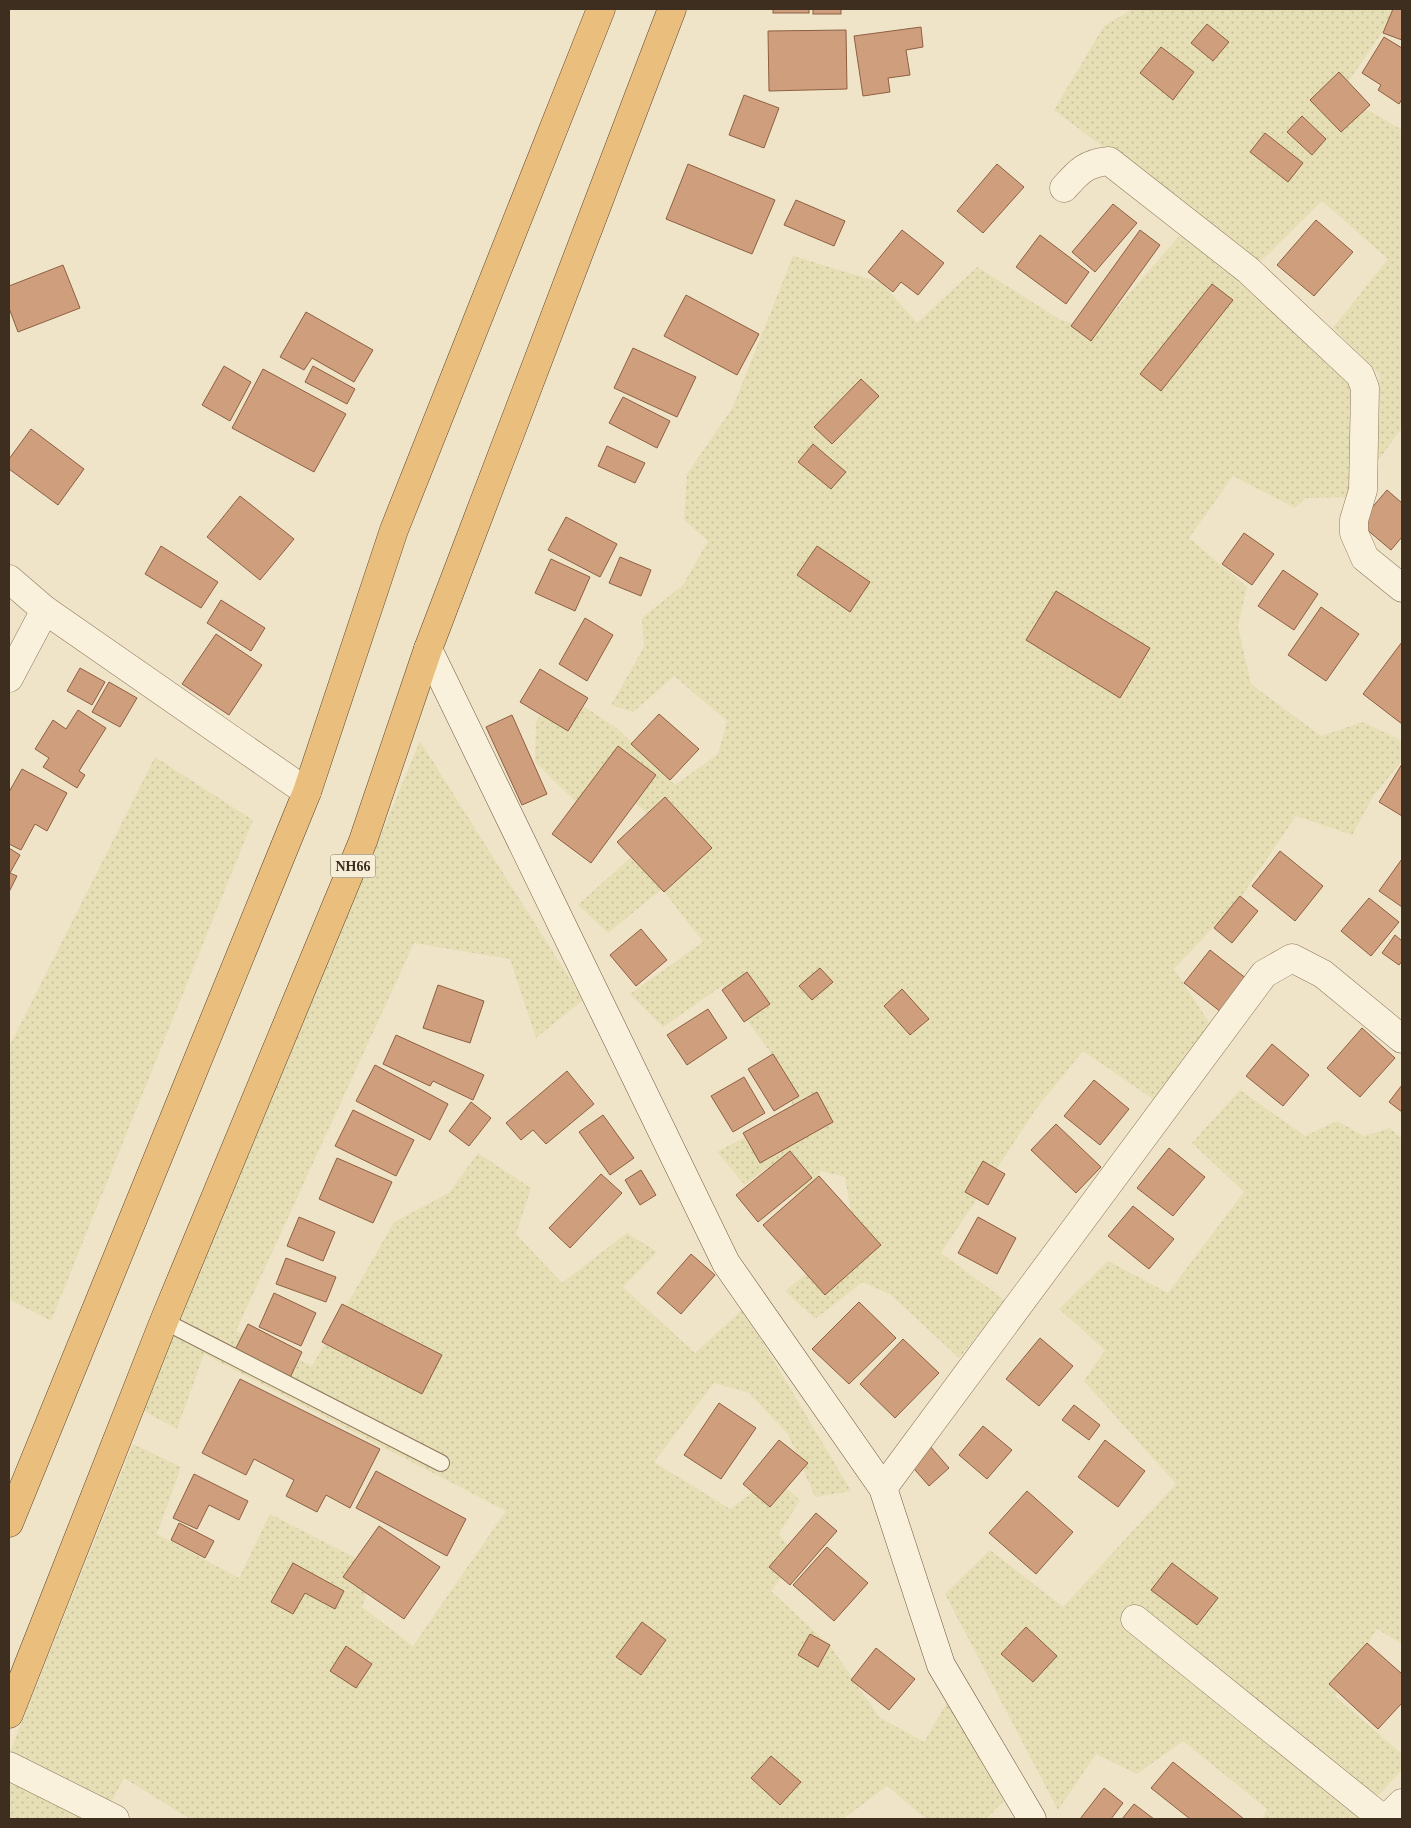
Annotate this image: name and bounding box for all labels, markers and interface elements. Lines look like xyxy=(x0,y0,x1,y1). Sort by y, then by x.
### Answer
road number: NH66 xyxy=(330,854,376,878)

